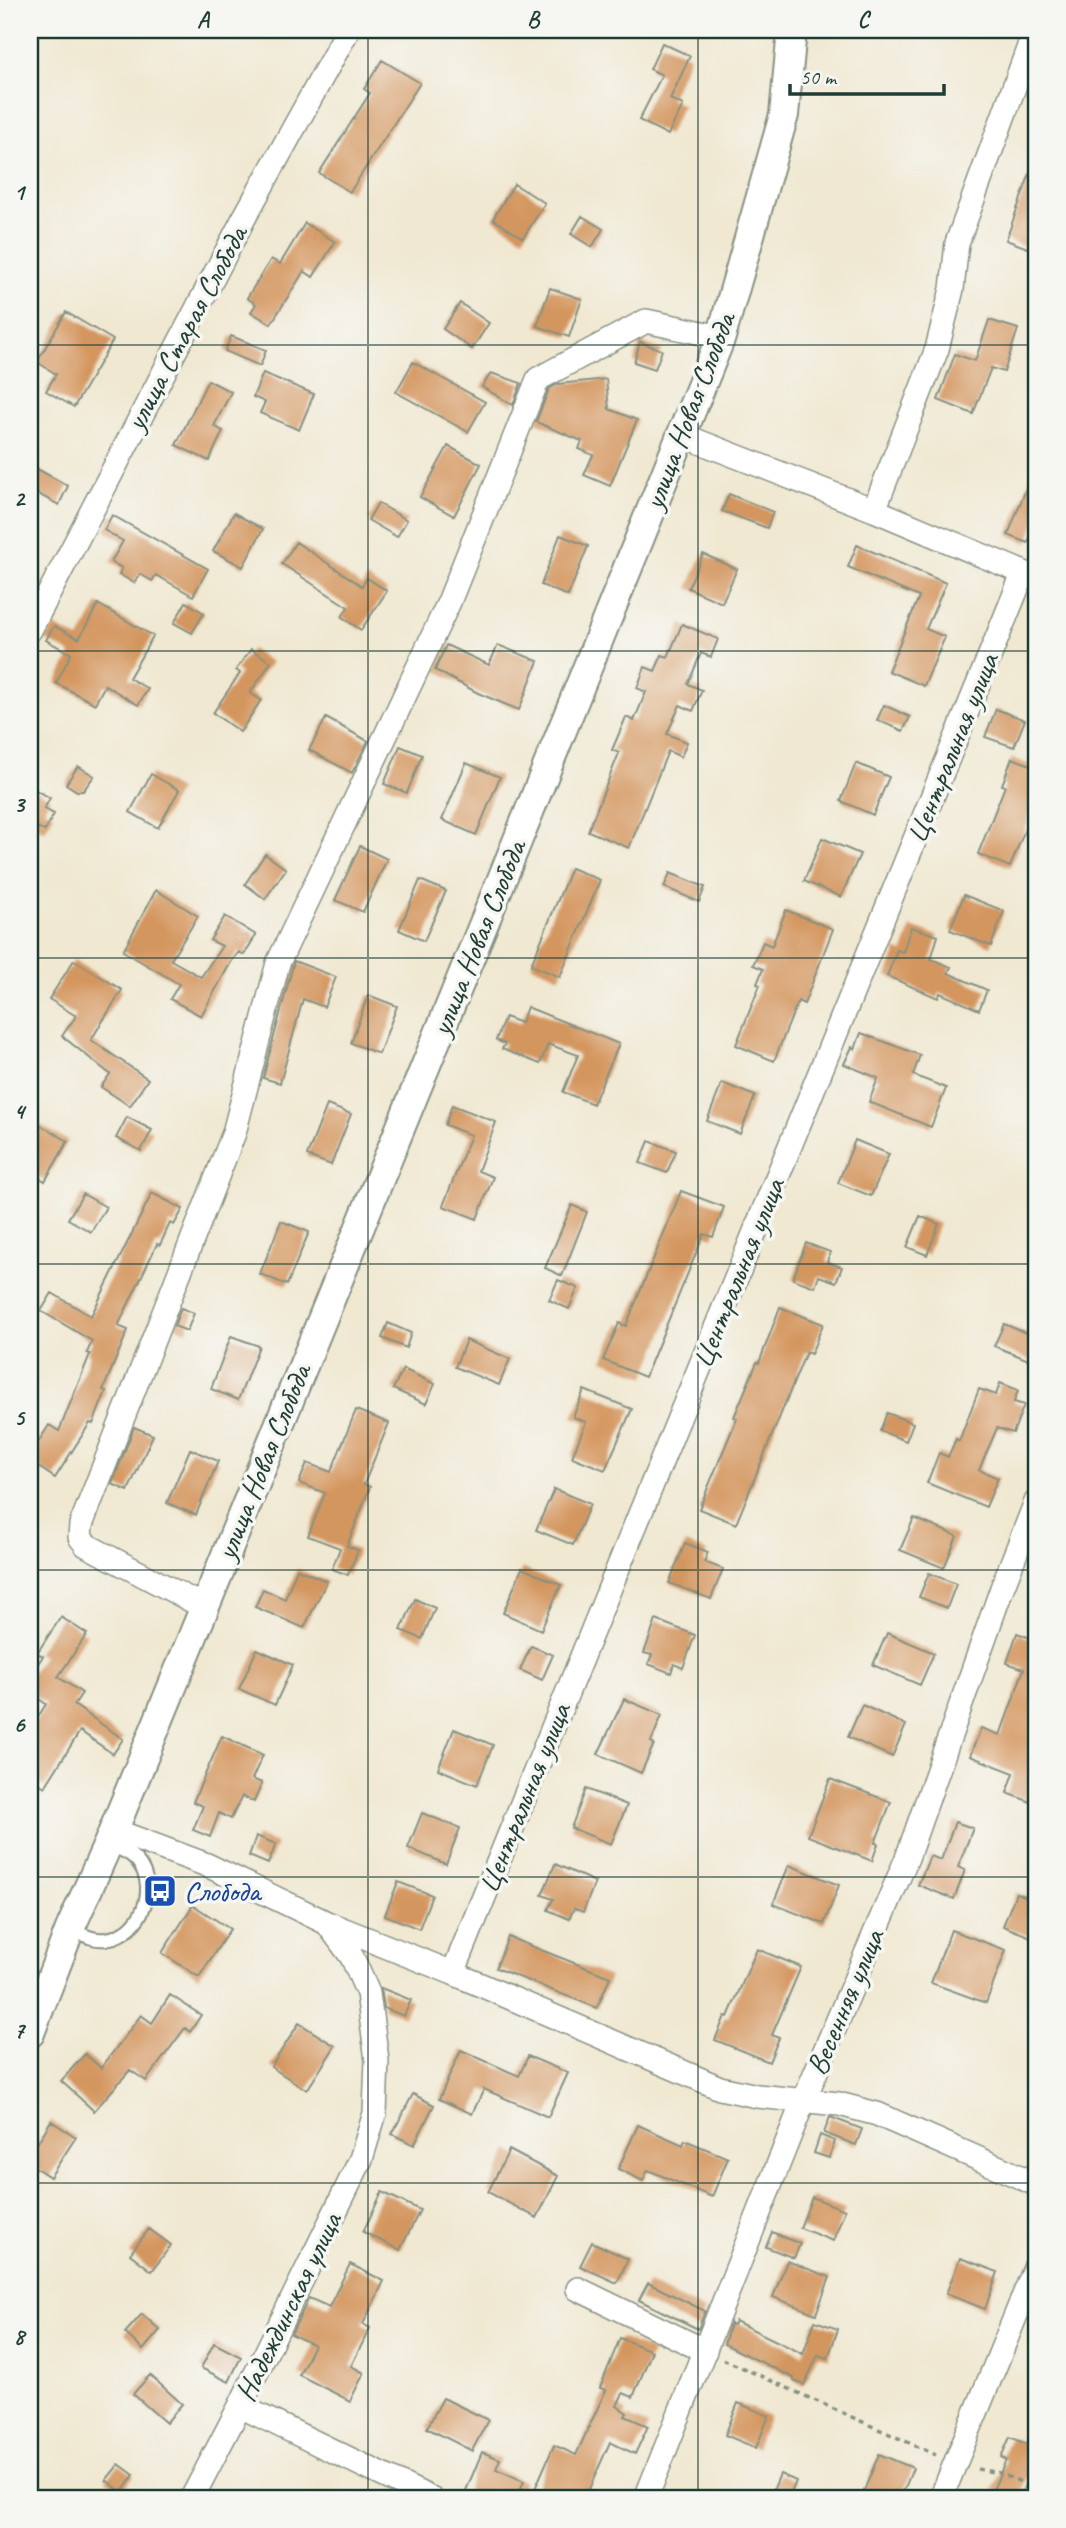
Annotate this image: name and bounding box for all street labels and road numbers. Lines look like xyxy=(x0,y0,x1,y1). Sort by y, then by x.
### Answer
street label: улица Старая Слобода xyxy=(115,217,257,438)
street label: улица Новая Слобода xyxy=(633,305,745,516)
street label: Центральная улица xyxy=(897,646,1008,848)
street label: улица Новая Слобода xyxy=(421,832,535,1043)
street label: Центральная улица xyxy=(683,1171,794,1373)
street label: улица Новая Слобода xyxy=(206,1356,320,1567)
street label: Центральная улица xyxy=(469,1696,580,1898)
street label: Весенняя улица xyxy=(797,1922,893,2081)
street label: Надеждинская улица xyxy=(226,2205,351,2408)

